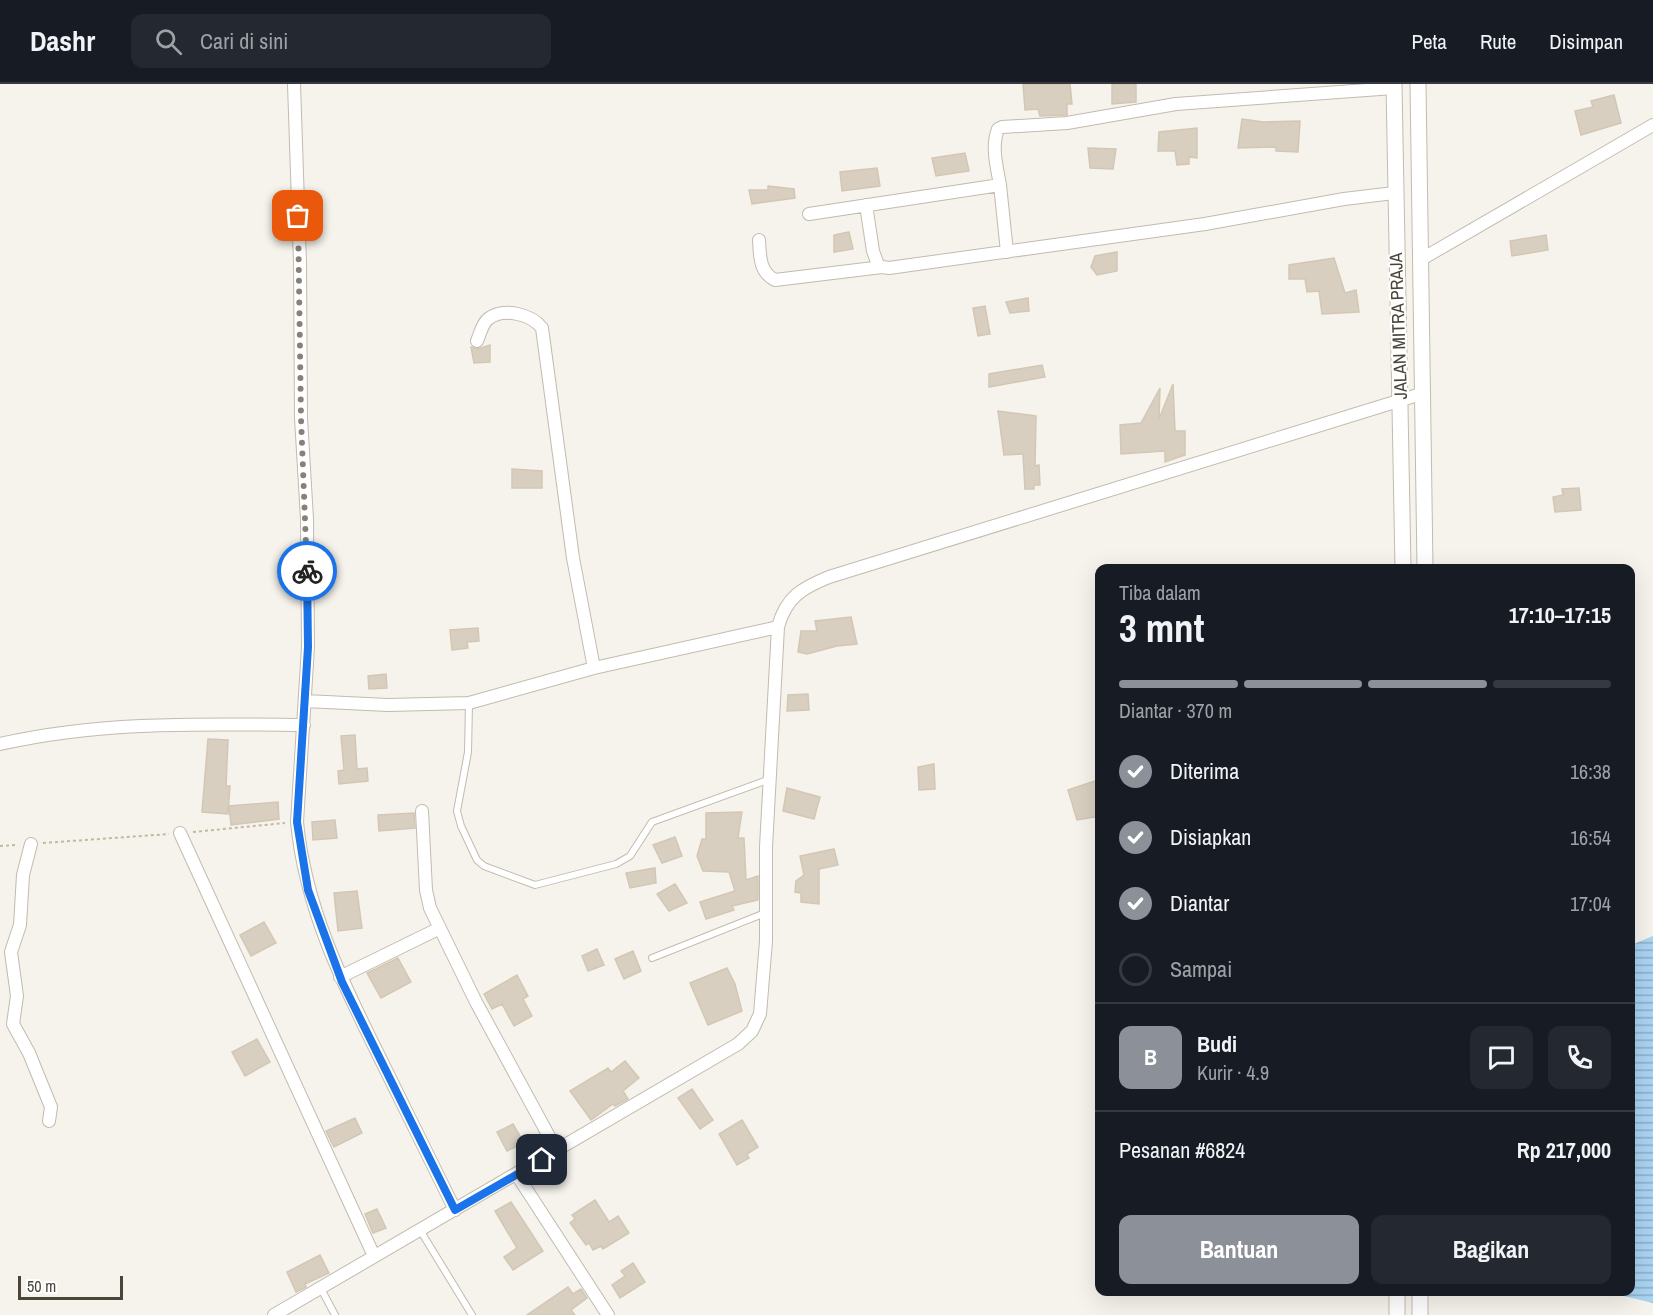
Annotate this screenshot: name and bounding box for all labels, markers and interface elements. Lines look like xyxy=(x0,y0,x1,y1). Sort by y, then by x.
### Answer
search box xyxy=(131,14,551,68)
text: Dashr xyxy=(30,22,95,60)
icon: search xyxy=(152,25,185,58)
text: Cari di sini xyxy=(200,26,288,56)
text: Peta xyxy=(1411,27,1447,56)
text: Rute xyxy=(1480,27,1516,56)
text: Disimpan xyxy=(1549,27,1623,56)
pin xyxy=(272,190,323,241)
icon: bag xyxy=(281,199,314,232)
street label: JALAN MITRA PRAJA xyxy=(1383,252,1413,400)
courier xyxy=(277,541,337,601)
icon: bike xyxy=(291,555,324,588)
text: Tiba dalam xyxy=(1119,579,1201,606)
text: 17:10–17:15 xyxy=(1509,600,1611,630)
text: 3 mnt xyxy=(1119,602,1204,654)
text: Diantar · 370 m xyxy=(1119,697,1232,724)
icon: check xyxy=(1119,755,1152,788)
text: Diterima xyxy=(1170,756,1239,786)
text: 16:38 xyxy=(1570,758,1611,785)
icon: check xyxy=(1119,821,1152,854)
text: Disiapkan xyxy=(1170,822,1251,852)
text: 16:54 xyxy=(1570,824,1611,851)
icon: check xyxy=(1119,887,1152,920)
text: Diantar xyxy=(1170,888,1229,918)
text: 17:04 xyxy=(1570,890,1611,917)
text: Sampai xyxy=(1170,954,1232,984)
button: chat xyxy=(1470,1026,1533,1089)
button: phone xyxy=(1548,1026,1611,1089)
text: Budi xyxy=(1197,1029,1237,1059)
text: B xyxy=(1144,1042,1157,1072)
text: Kurir · 4.9 xyxy=(1197,1059,1269,1086)
pin xyxy=(516,1134,567,1185)
text: Pesanan #6824 xyxy=(1119,1135,1245,1165)
text: Rp 217,000 xyxy=(1517,1135,1611,1165)
icon: home xyxy=(525,1143,558,1176)
button: Bantuan xyxy=(1119,1215,1359,1284)
button: Bagikan xyxy=(1371,1215,1611,1284)
scale bar xyxy=(18,1273,123,1300)
text: 50 m xyxy=(27,1275,56,1297)

